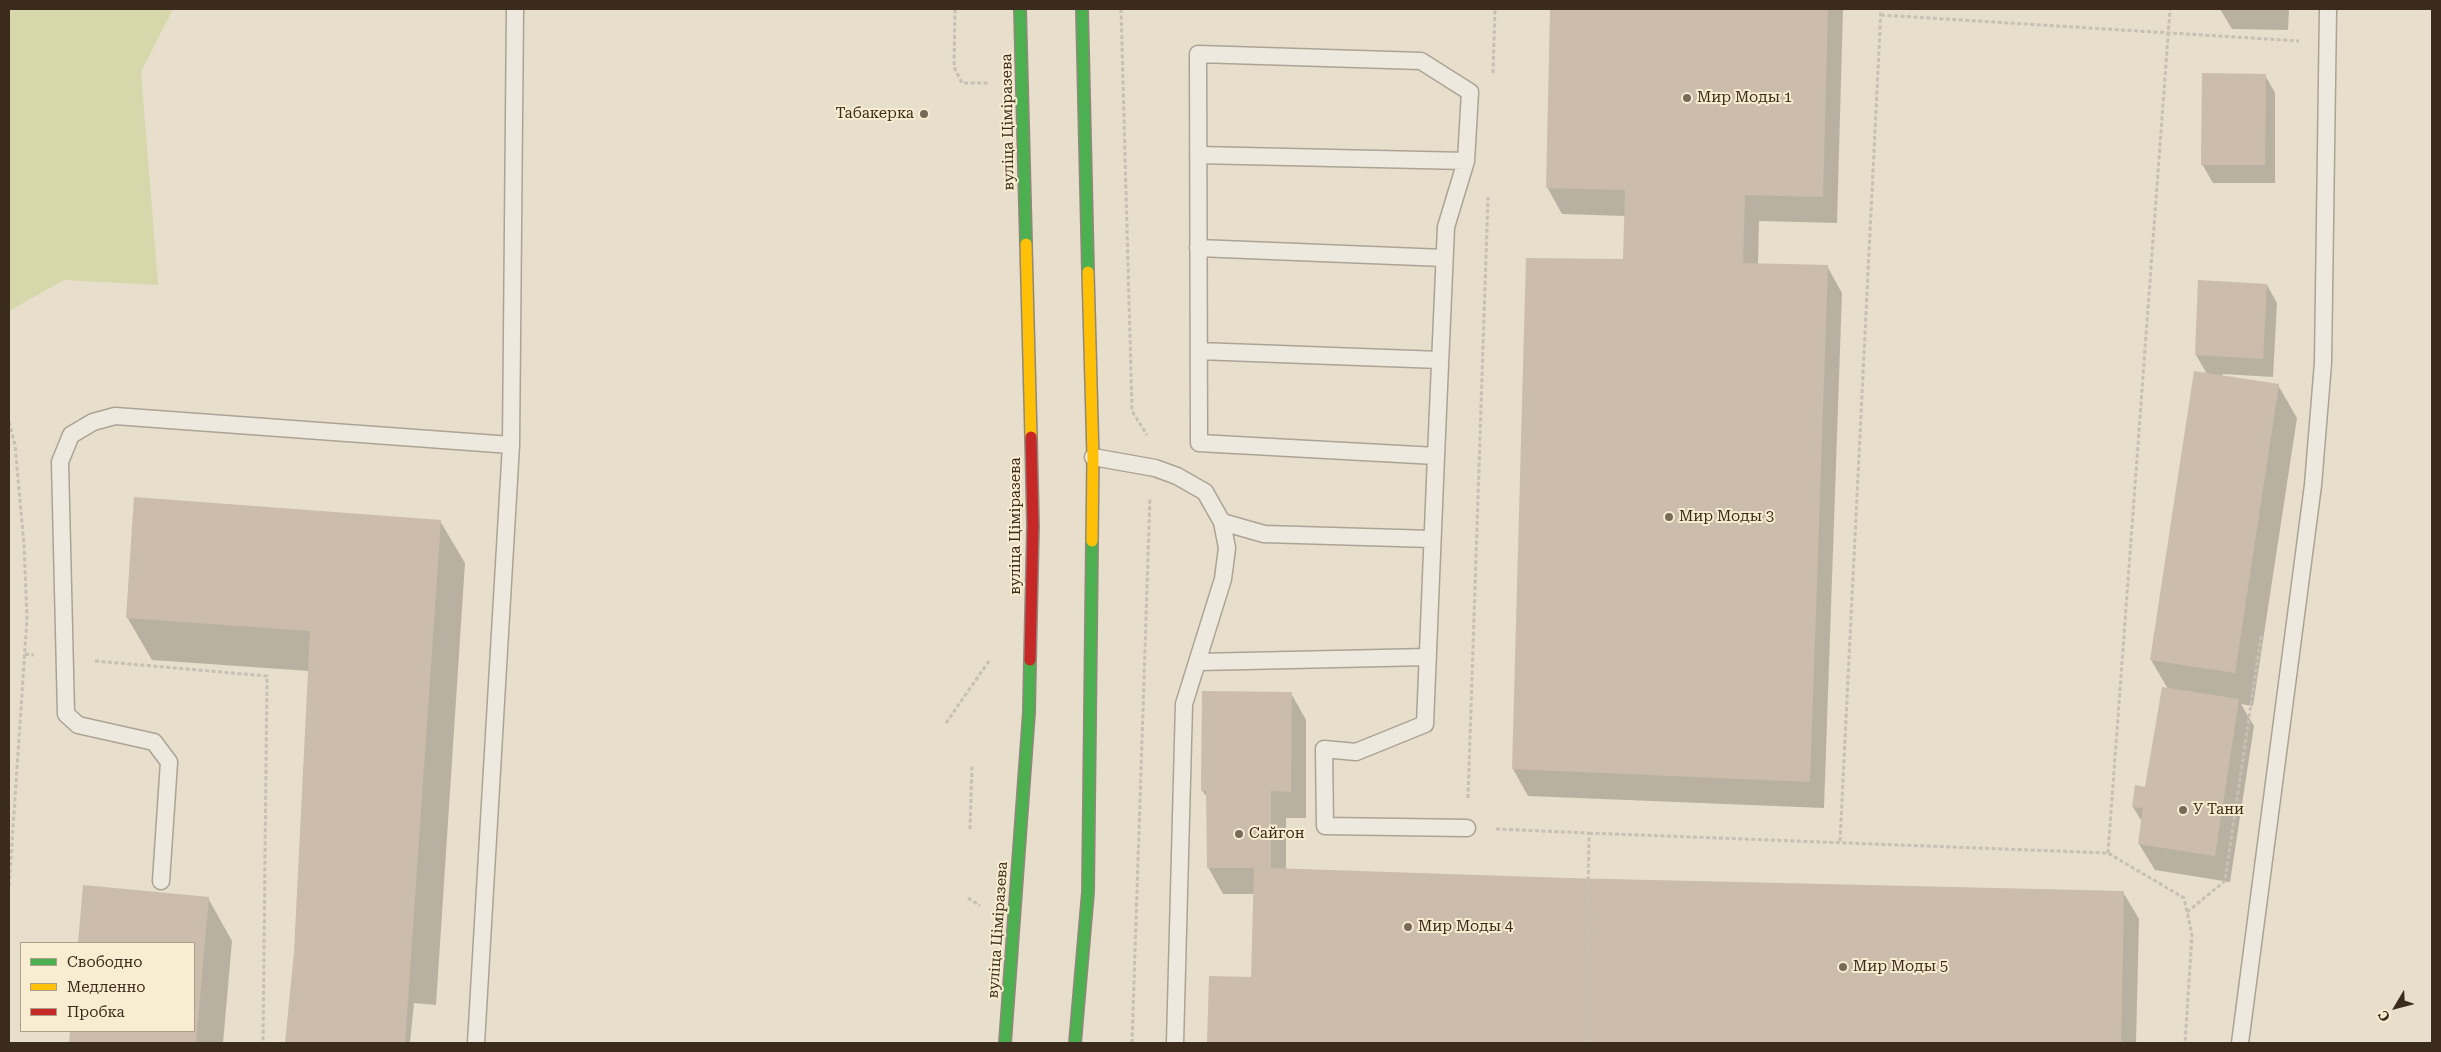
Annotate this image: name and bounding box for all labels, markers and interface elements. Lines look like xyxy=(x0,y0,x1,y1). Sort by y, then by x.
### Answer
street label: вуліца Ціміразева xyxy=(998,53,1018,191)
place label: Мир Моды 1 xyxy=(1697,89,1792,107)
marker: Мир Моды 1 xyxy=(1681,92,1693,104)
place label: Табакерка xyxy=(835,105,914,123)
marker: Табакерка xyxy=(918,108,930,120)
street label: вуліца Ціміразева xyxy=(1007,457,1025,595)
place label: Мир Моды 3 xyxy=(1679,508,1774,526)
marker: Мир Моды 3 xyxy=(1663,511,1675,523)
place label: У Тани xyxy=(2193,801,2244,819)
marker: У Тани xyxy=(2177,804,2189,816)
place label: Сайгон xyxy=(1249,825,1304,843)
marker: Сайгон xyxy=(1233,828,1245,840)
street label: вуліца Ціміразева xyxy=(984,861,1012,999)
place label: Мир Моды 4 xyxy=(1418,918,1513,936)
marker: Мир Моды 4 xyxy=(1402,921,1414,933)
legend xyxy=(20,942,195,1032)
text: Свободно xyxy=(67,953,142,971)
place label: Мир Моды 5 xyxy=(1853,958,1948,976)
marker: Мир Моды 5 xyxy=(1837,961,1849,973)
text: Медленно xyxy=(67,978,146,996)
north arrow xyxy=(2371,982,2421,1032)
text: Пробка xyxy=(67,1003,125,1021)
text: С xyxy=(2375,1007,2393,1025)

